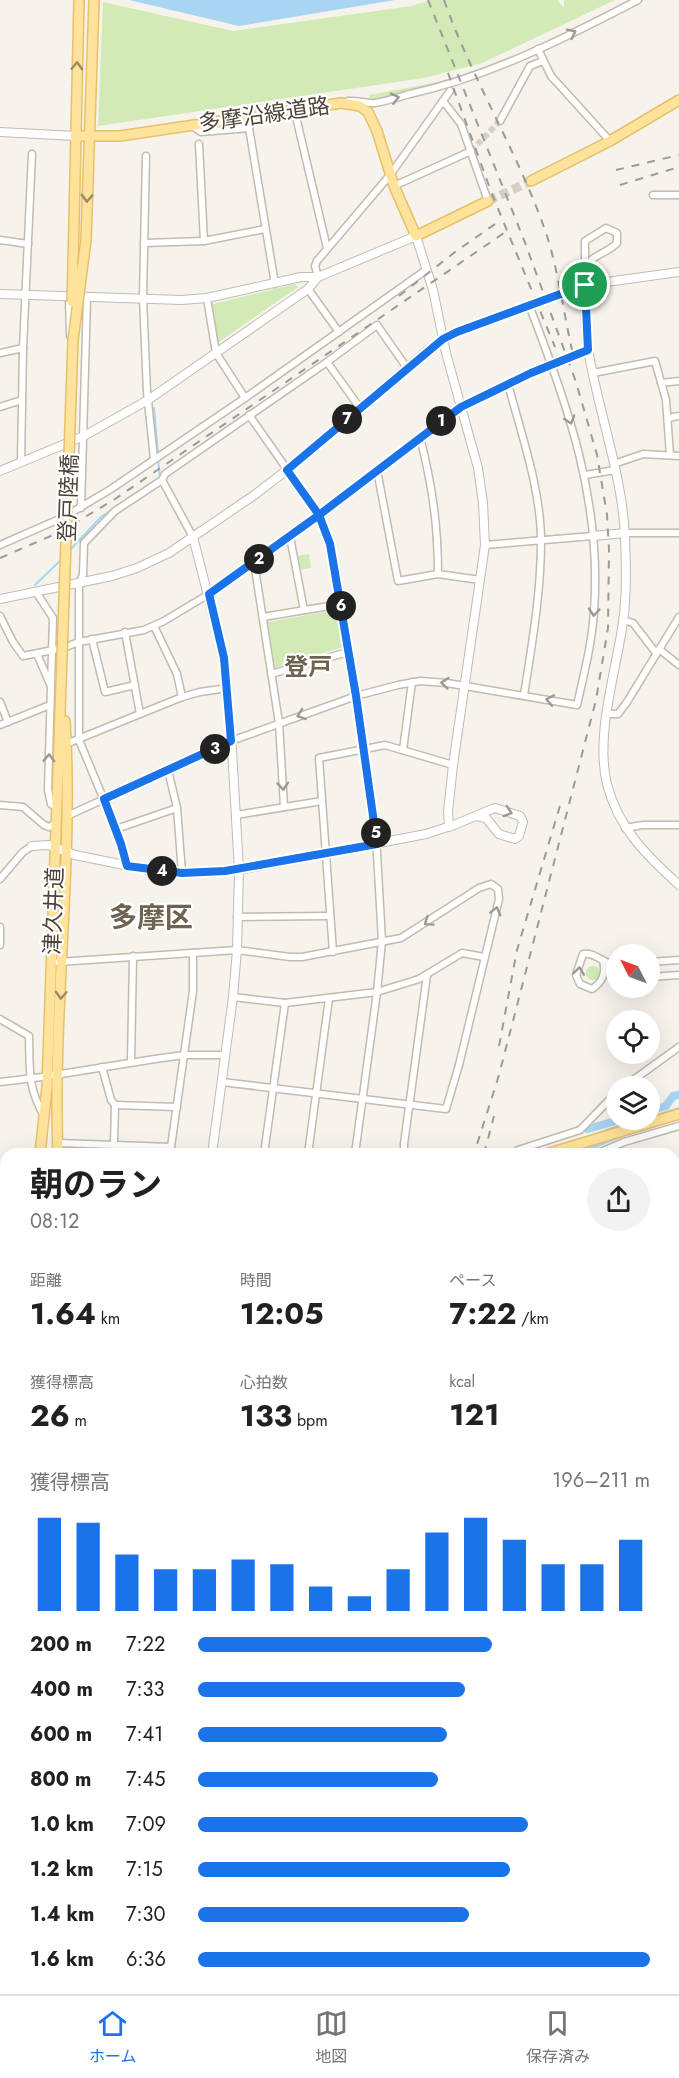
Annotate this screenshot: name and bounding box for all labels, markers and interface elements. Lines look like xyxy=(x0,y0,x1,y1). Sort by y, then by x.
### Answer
one-way arrow xyxy=(565,29,576,41)
one-way arrow xyxy=(71,61,83,70)
street label: 多摩沿線道路 xyxy=(196,89,332,139)
one-way arrow xyxy=(389,92,399,105)
one-way arrow xyxy=(81,194,94,203)
pin xyxy=(559,259,610,310)
icon: arrive xyxy=(568,268,601,301)
pin: 7 xyxy=(332,404,362,434)
pin: 1 xyxy=(426,406,456,436)
text: 7 xyxy=(342,407,352,430)
text: 1 xyxy=(437,409,445,432)
one-way arrow xyxy=(563,414,575,425)
street label: 登戸陸橋 xyxy=(50,453,86,543)
pin: 2 xyxy=(244,544,274,574)
text: 2 xyxy=(254,547,264,570)
pin: 6 xyxy=(326,591,356,621)
text: 6 xyxy=(336,594,346,617)
one-way arrow xyxy=(588,608,601,617)
district label: 登戸 xyxy=(284,649,332,684)
one-way arrow xyxy=(440,677,450,690)
one-way arrow xyxy=(545,694,555,707)
one-way arrow xyxy=(296,708,307,721)
pin: 3 xyxy=(200,734,230,764)
text: 3 xyxy=(210,737,220,760)
one-way arrow xyxy=(43,754,55,763)
one-way arrow xyxy=(276,781,289,790)
one-way arrow xyxy=(502,805,513,817)
pin: 5 xyxy=(361,818,391,848)
text: 5 xyxy=(371,821,381,844)
pin: 4 xyxy=(147,856,177,886)
text: 4 xyxy=(156,859,168,882)
street label: 津久井道 xyxy=(35,866,71,956)
district label: 多摩区 xyxy=(109,897,193,938)
one-way arrow xyxy=(488,907,501,917)
one-way arrow xyxy=(424,915,435,926)
north arrow xyxy=(606,944,660,998)
map controls xyxy=(606,944,660,1130)
one-way arrow xyxy=(572,966,585,976)
one-way arrow xyxy=(54,990,67,999)
button: locate xyxy=(606,1010,660,1064)
button: layers xyxy=(606,1076,660,1130)
text: 朝のラン xyxy=(30,1161,162,1208)
button: share xyxy=(587,1168,650,1231)
text: 08:12 xyxy=(30,1207,79,1236)
text: 距離 xyxy=(30,1269,62,1292)
text: 時間 xyxy=(240,1269,272,1292)
text: ペース xyxy=(449,1269,497,1292)
text: 1.64 xyxy=(30,1292,96,1335)
text: 12:05 xyxy=(240,1292,323,1335)
text: 7:22 xyxy=(449,1292,516,1335)
text: km xyxy=(96,1307,120,1330)
text: /km xyxy=(516,1307,549,1330)
text: kcal xyxy=(449,1370,475,1393)
text: 獲得標高 xyxy=(30,1371,94,1394)
text: 心拍数 xyxy=(240,1371,288,1394)
text: 121 xyxy=(449,1393,500,1436)
text: 26 xyxy=(30,1394,70,1437)
text: 133 xyxy=(240,1394,292,1437)
text: m xyxy=(70,1409,87,1432)
text: bpm xyxy=(292,1409,328,1432)
text: 196–211 m xyxy=(552,1466,650,1495)
text: 獲得標高 xyxy=(30,1468,110,1497)
text: 200 m xyxy=(30,1630,92,1659)
text: 7:22 xyxy=(126,1630,165,1659)
text: 400 m xyxy=(30,1675,93,1704)
text: 7:33 xyxy=(126,1675,164,1704)
text: 600 m xyxy=(30,1720,92,1749)
text: 7:41 xyxy=(126,1720,163,1749)
text: 800 m xyxy=(30,1765,91,1794)
text: 7:45 xyxy=(126,1765,165,1794)
text: 1.0 km xyxy=(30,1810,94,1839)
text: 7:09 xyxy=(126,1810,166,1839)
text: 1.2 km xyxy=(30,1855,94,1884)
text: 7:15 xyxy=(126,1855,163,1884)
text: 1.4 km xyxy=(30,1900,95,1929)
text: 7:30 xyxy=(126,1900,165,1929)
text: 1.6 km xyxy=(30,1945,94,1974)
text: 6:36 xyxy=(126,1945,166,1974)
tab: ホーム xyxy=(89,2007,137,2068)
tab: 地図 xyxy=(315,2007,348,2068)
tab: 保存済み xyxy=(526,2007,590,2068)

